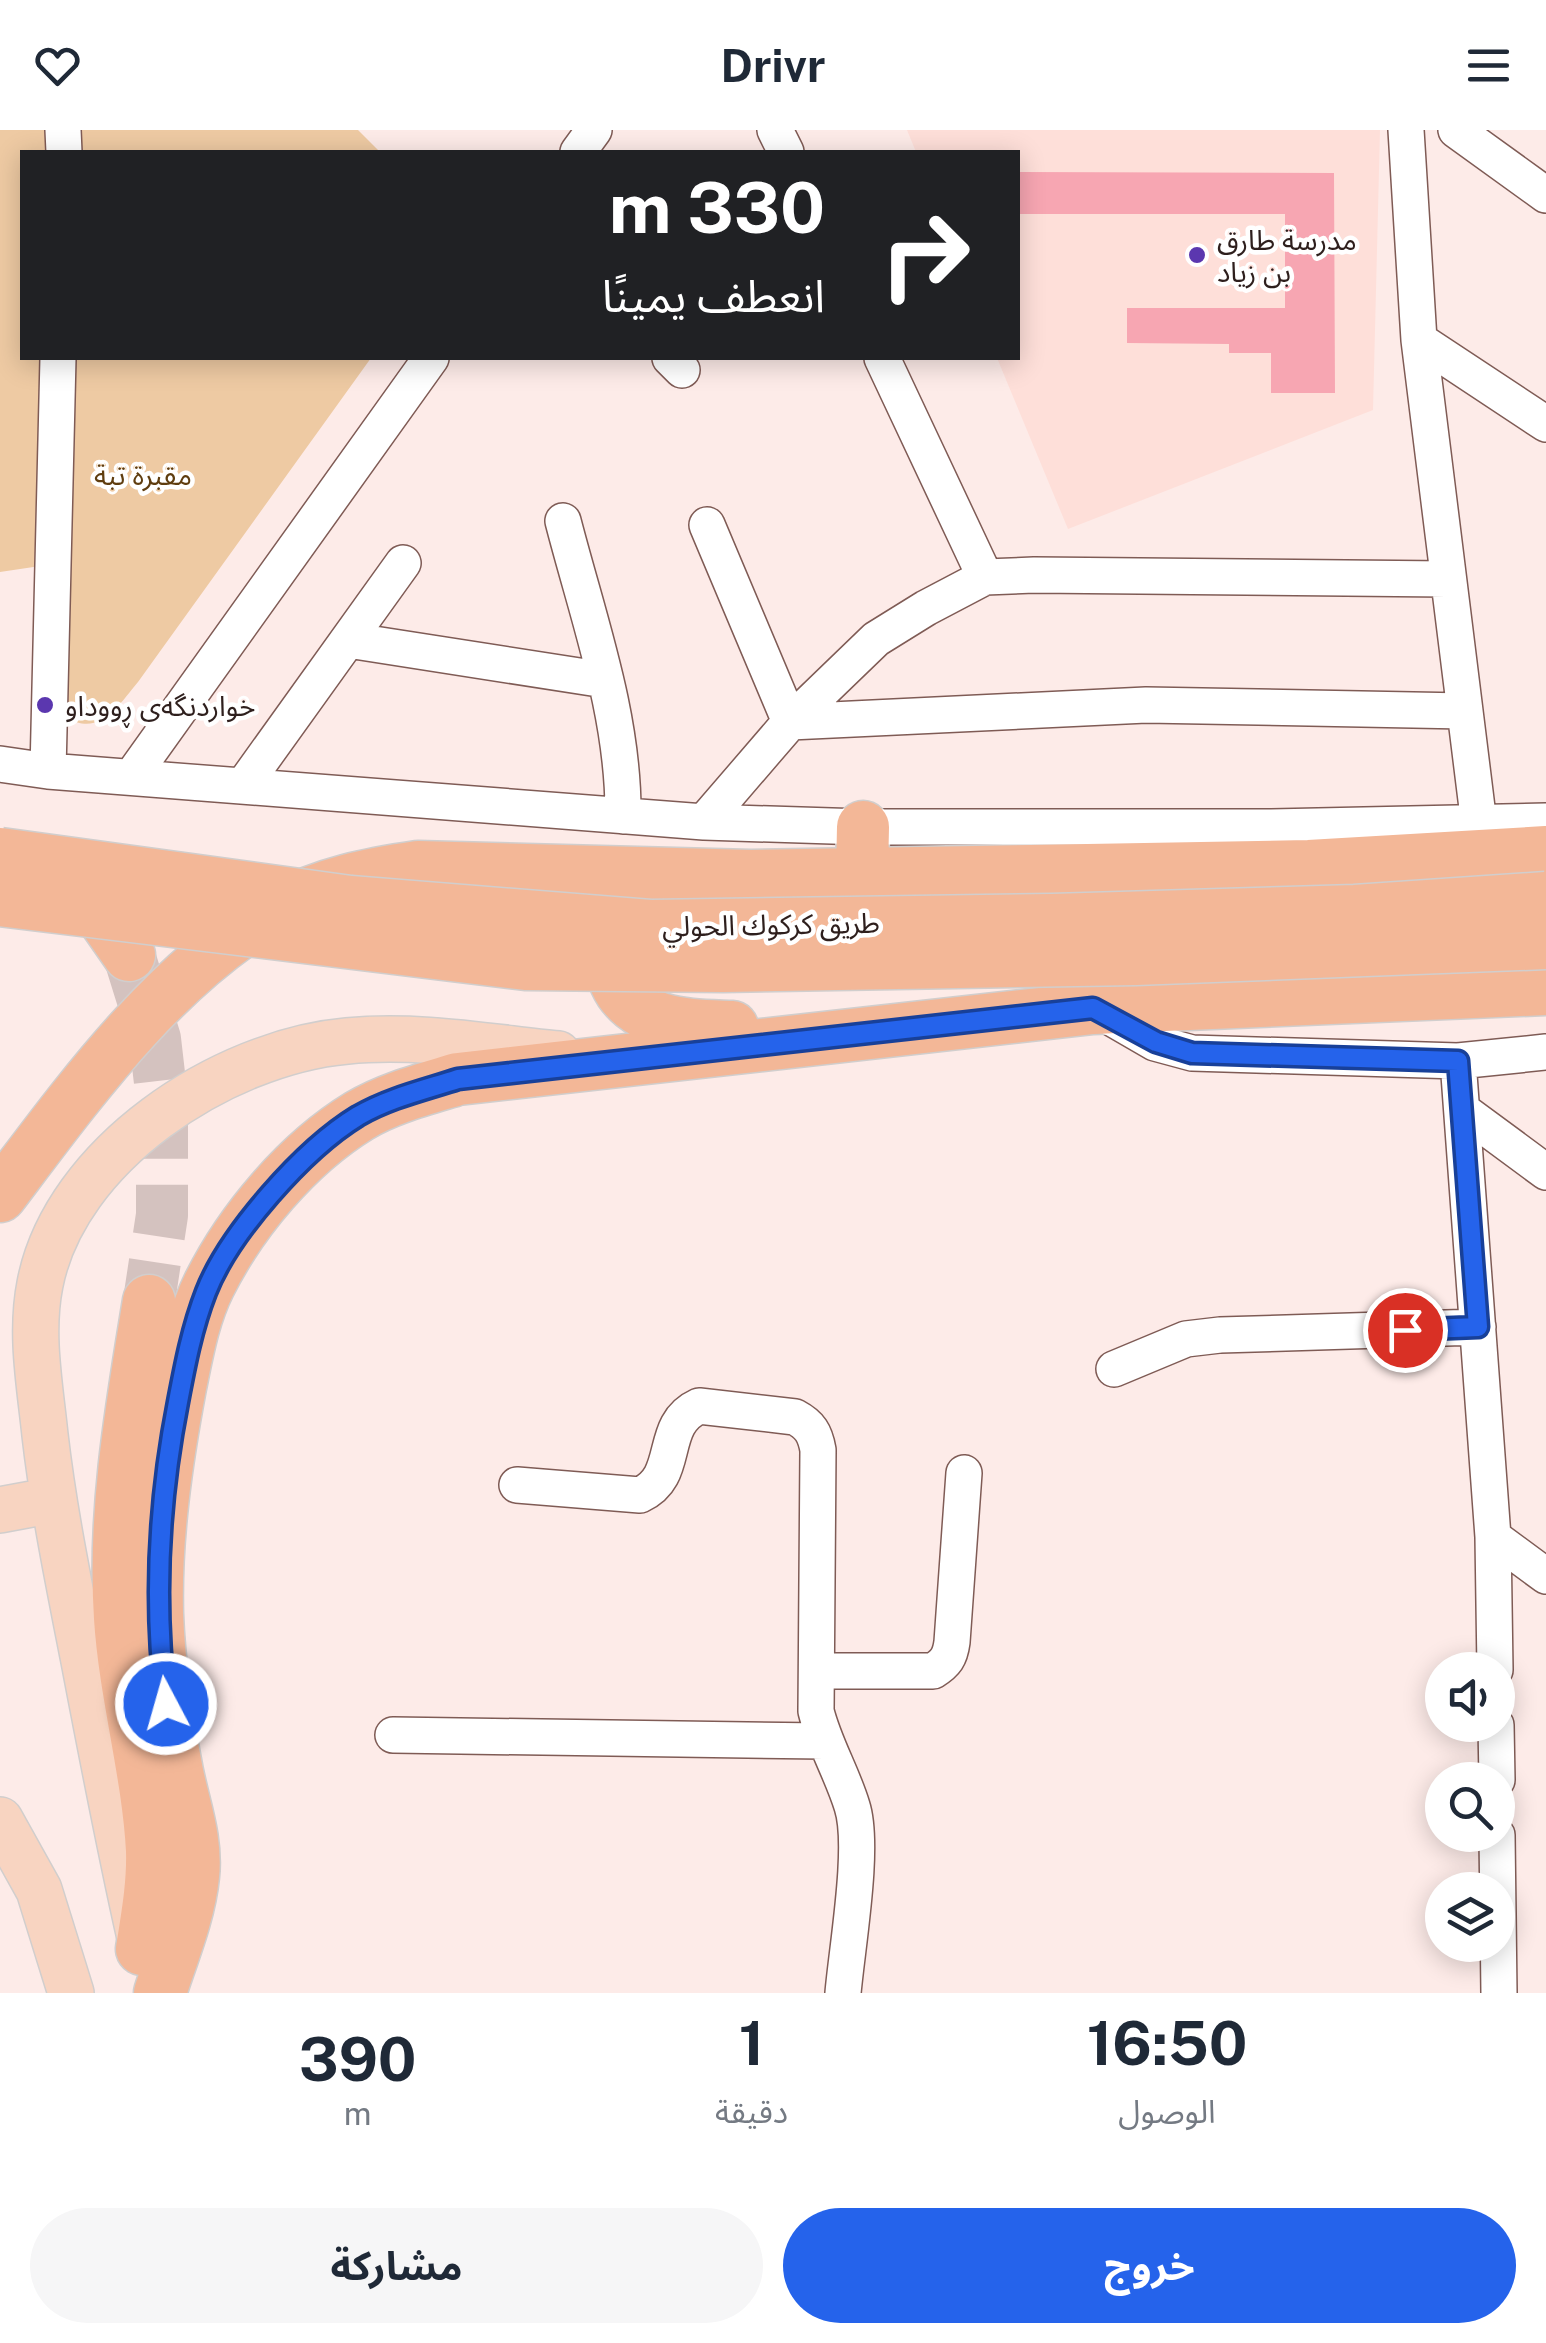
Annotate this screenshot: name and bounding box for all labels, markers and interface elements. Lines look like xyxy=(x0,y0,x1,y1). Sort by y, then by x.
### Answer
icon: heart xyxy=(30,38,85,93)
icon: menu xyxy=(1461,38,1516,93)
text: Drivr xyxy=(721,39,825,92)
text: 330 m xyxy=(609,166,825,249)
icon: right xyxy=(860,190,990,320)
place label: مدرسة طارق بن زياد xyxy=(1217,223,1357,289)
marker: مدرسة طارق بن زياد xyxy=(1186,244,1208,266)
text: انعطف يمينًا xyxy=(602,269,825,322)
park label: مقبرة تبة xyxy=(94,458,192,492)
place label: خواردنگەی ڕووداو xyxy=(65,689,255,729)
marker: خواردنگەی ڕووداو xyxy=(34,694,56,716)
street label: طريق كركوك الحولي xyxy=(662,906,880,948)
pin xyxy=(1363,1288,1448,1373)
icon: arrive xyxy=(1378,1303,1433,1358)
position arrow xyxy=(114,1652,218,1756)
map controls xyxy=(1425,1652,1515,1962)
button: sound xyxy=(1425,1652,1515,1742)
button: search xyxy=(1425,1762,1515,1852)
button: layers xyxy=(1425,1872,1515,1962)
text: 1 xyxy=(739,2008,764,2079)
text: 16:50 xyxy=(1087,2008,1247,2079)
text: 390 xyxy=(299,2024,416,2095)
text: دقيقة xyxy=(715,2093,788,2130)
text: الوصول xyxy=(1118,2093,1216,2130)
text: m xyxy=(344,2095,371,2132)
button: مشاركة xyxy=(30,2208,763,2323)
button: خروج xyxy=(783,2208,1516,2323)

